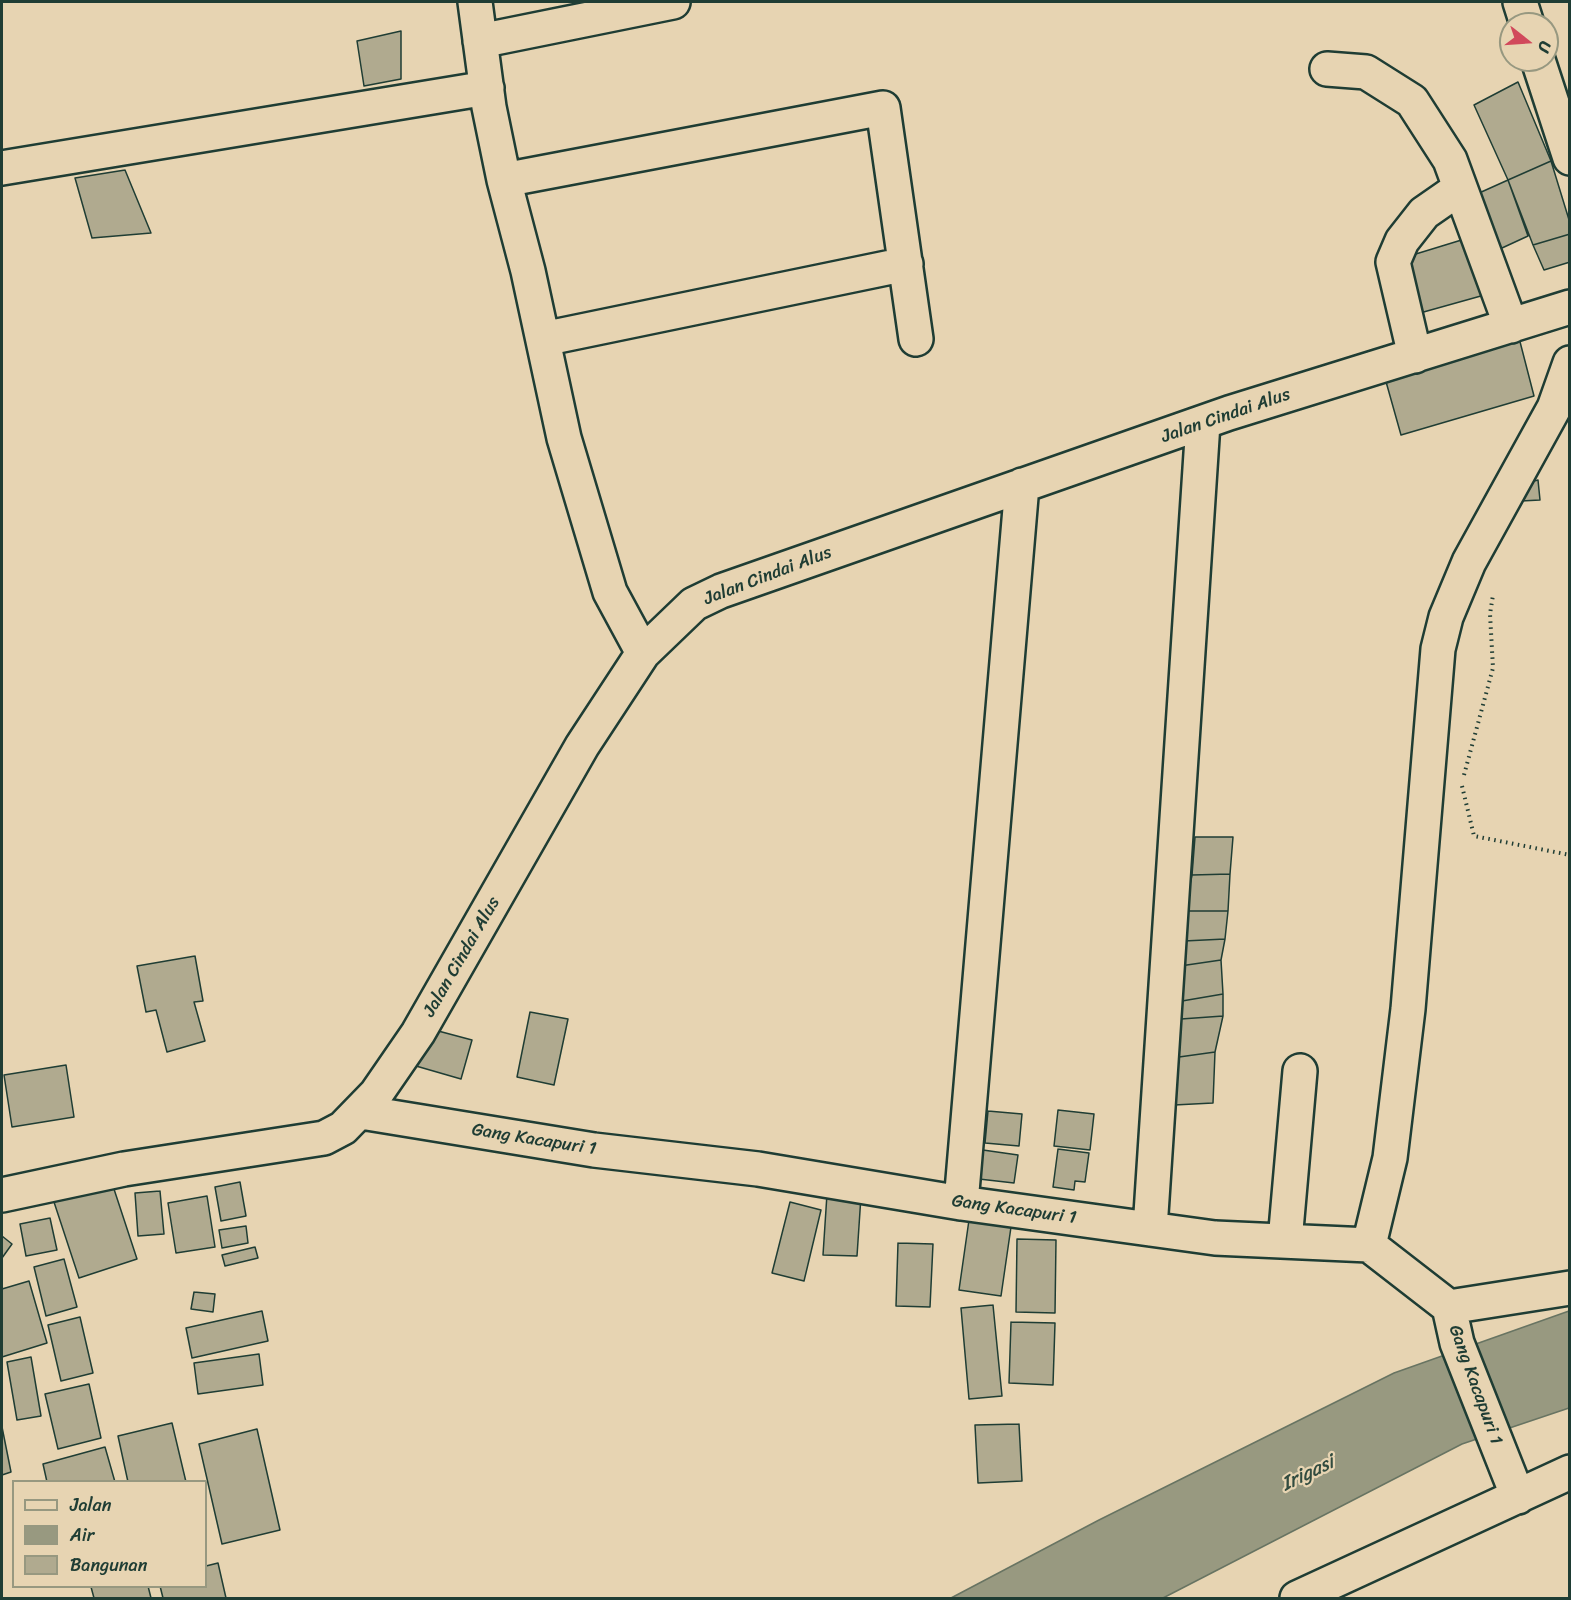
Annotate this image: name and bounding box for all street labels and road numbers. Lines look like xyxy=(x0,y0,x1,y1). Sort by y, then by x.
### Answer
street label: Jalan Cindai Alus xyxy=(1159,384,1293,448)
street label: Jalan Cindai Alus xyxy=(701,542,835,610)
street label: Jalan Cindai Alus xyxy=(419,893,505,1021)
street label: Gang Kacapuri 1 xyxy=(470,1120,598,1160)
street label: Gang Kacapuri 1 xyxy=(950,1191,1078,1229)
street label: Gang Kacapuri 1 xyxy=(1443,1322,1507,1448)

